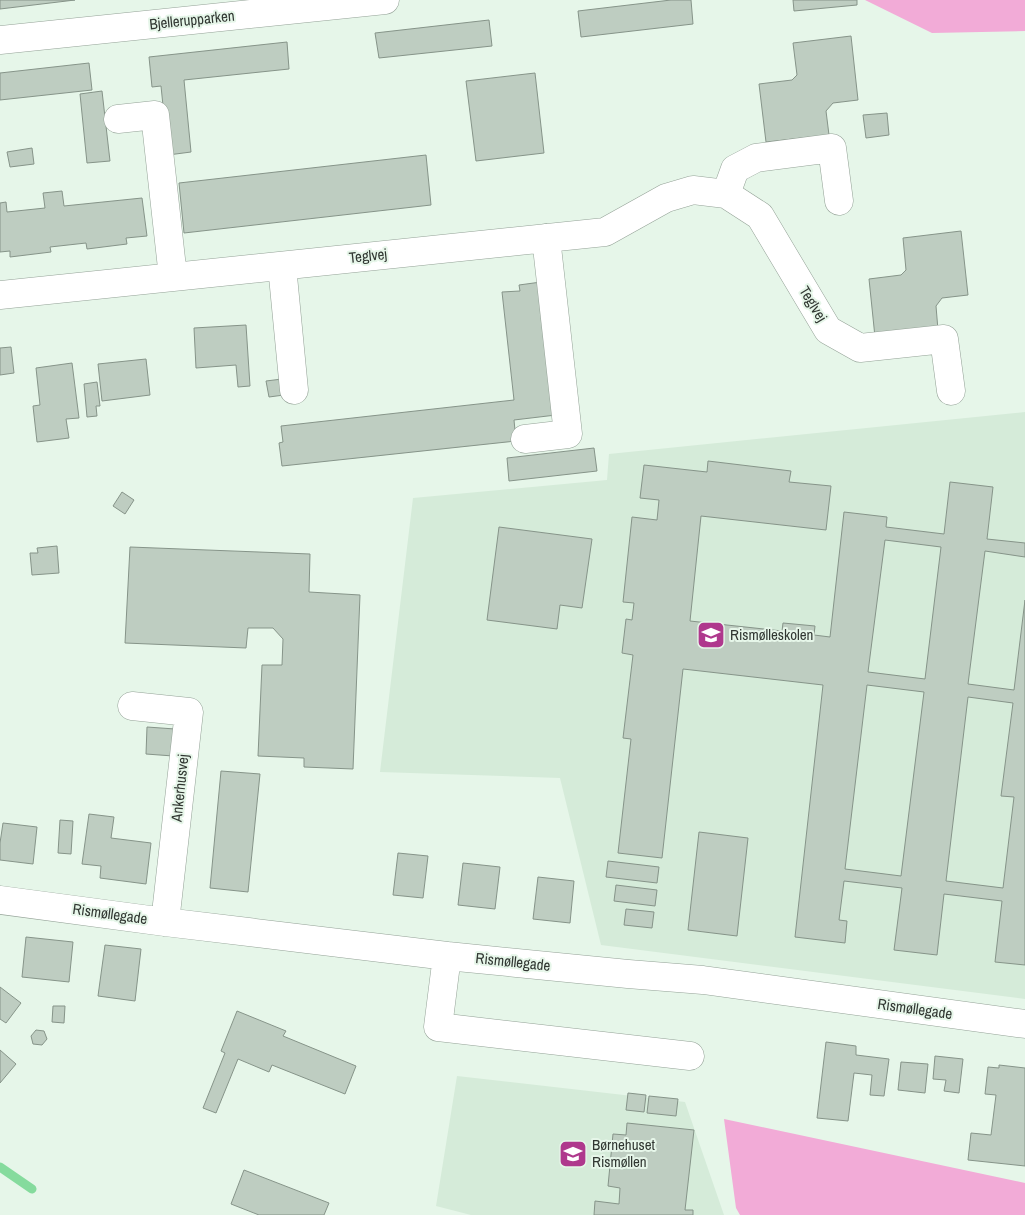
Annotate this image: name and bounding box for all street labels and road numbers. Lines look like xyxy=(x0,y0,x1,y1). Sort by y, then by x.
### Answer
street label: Bjellerupparken xyxy=(148,5,236,34)
street label: Teglvej xyxy=(348,243,388,268)
street label: Teglvej xyxy=(795,282,832,326)
street label: Ankerhusvej xyxy=(165,753,193,824)
street label: Rismøllegade xyxy=(71,898,149,929)
street label: Rismøllegade xyxy=(475,947,552,976)
street label: Rismøllegade xyxy=(876,993,954,1024)

